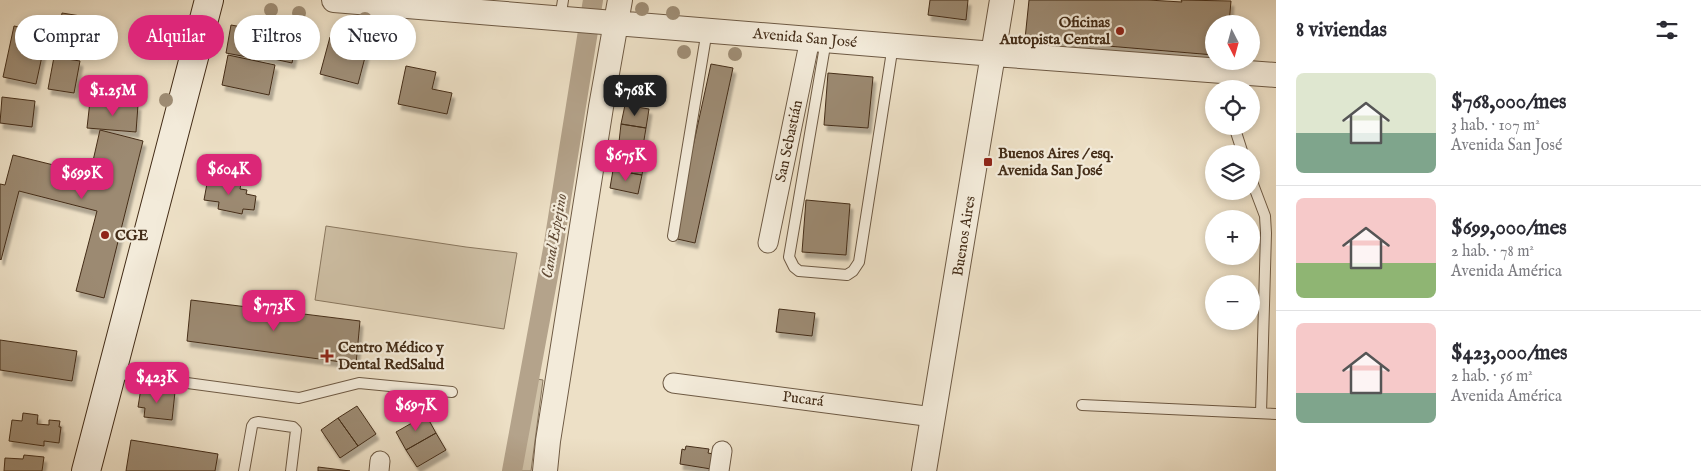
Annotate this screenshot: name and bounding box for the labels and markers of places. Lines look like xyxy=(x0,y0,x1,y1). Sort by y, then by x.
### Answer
place label: Oficinas Autopista Central xyxy=(999,13,1111,49)
marker: Oficinas Autopista Central xyxy=(1114,25,1126,37)
pin: $1.25M xyxy=(72,74,154,117)
pin: $768K xyxy=(600,74,670,117)
pin: $675K xyxy=(591,140,661,182)
place label: Buenos Aires / esq. Avenida San José xyxy=(997,144,1114,180)
pin: $604K xyxy=(194,154,264,196)
marker: Buenos Aires / esq. Avenida San José xyxy=(982,156,994,168)
pin: $699K xyxy=(47,158,117,200)
place label: CGE xyxy=(115,226,149,245)
marker: CGE xyxy=(99,229,111,241)
pin: $773K xyxy=(239,290,309,332)
place label: Centro Médico y Dental RedSalud xyxy=(338,338,445,374)
marker: Centro Médico y Dental RedSalud xyxy=(320,349,334,363)
pin: $423K xyxy=(122,362,192,404)
pin: $697K xyxy=(381,390,451,432)

